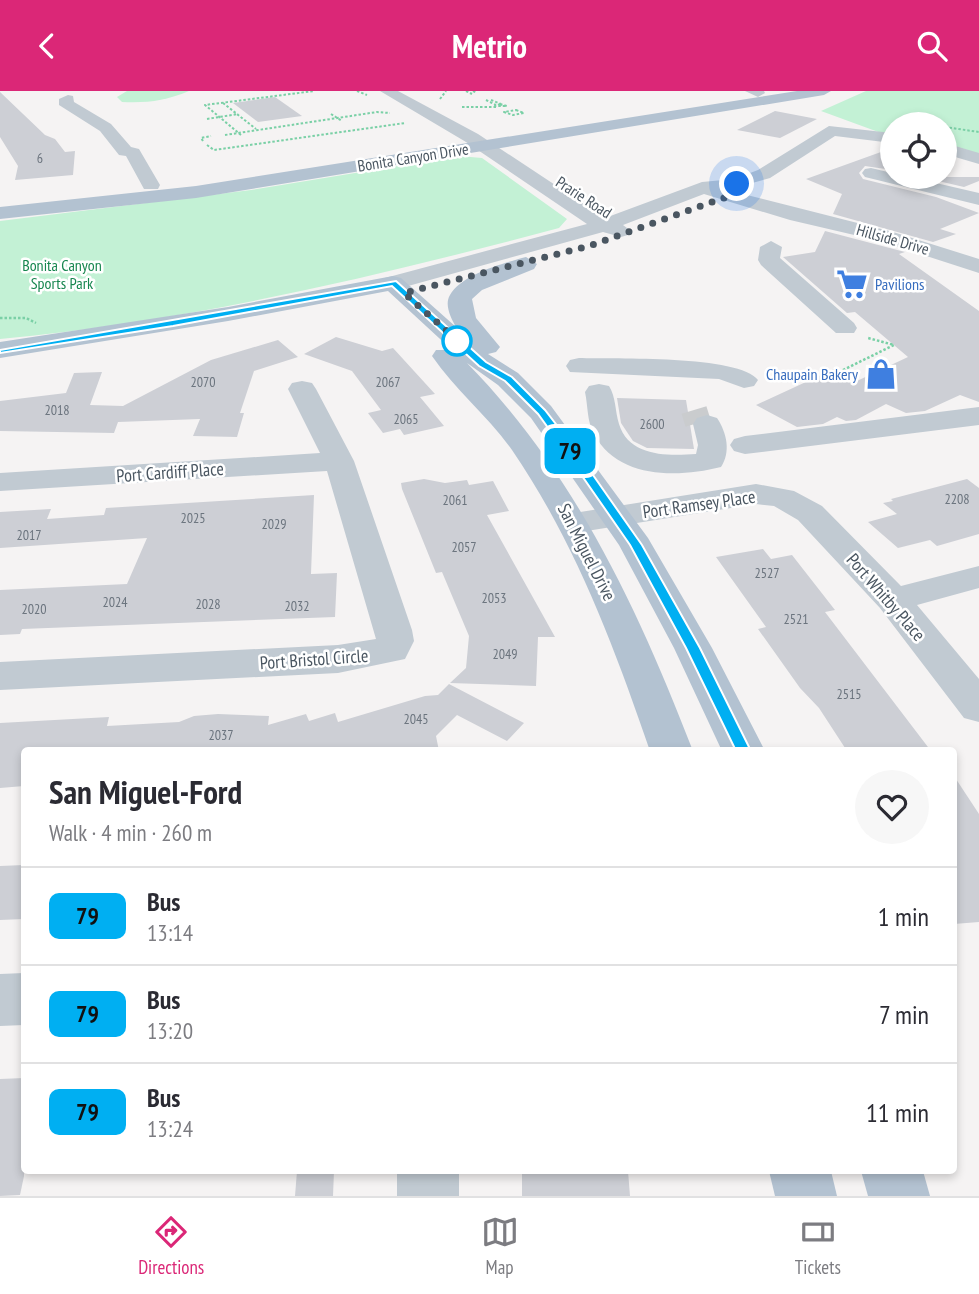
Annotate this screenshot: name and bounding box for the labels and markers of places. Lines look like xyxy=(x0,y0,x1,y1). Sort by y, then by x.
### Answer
supermarket icon: Pavilions xyxy=(835,267,869,301)
place label: Pavilions xyxy=(875,274,924,294)
unlabelled marker xyxy=(442,326,472,356)
shop icon: Chaupain Bakery xyxy=(864,357,898,391)
place label: Chaupain Bakery xyxy=(766,364,858,384)

